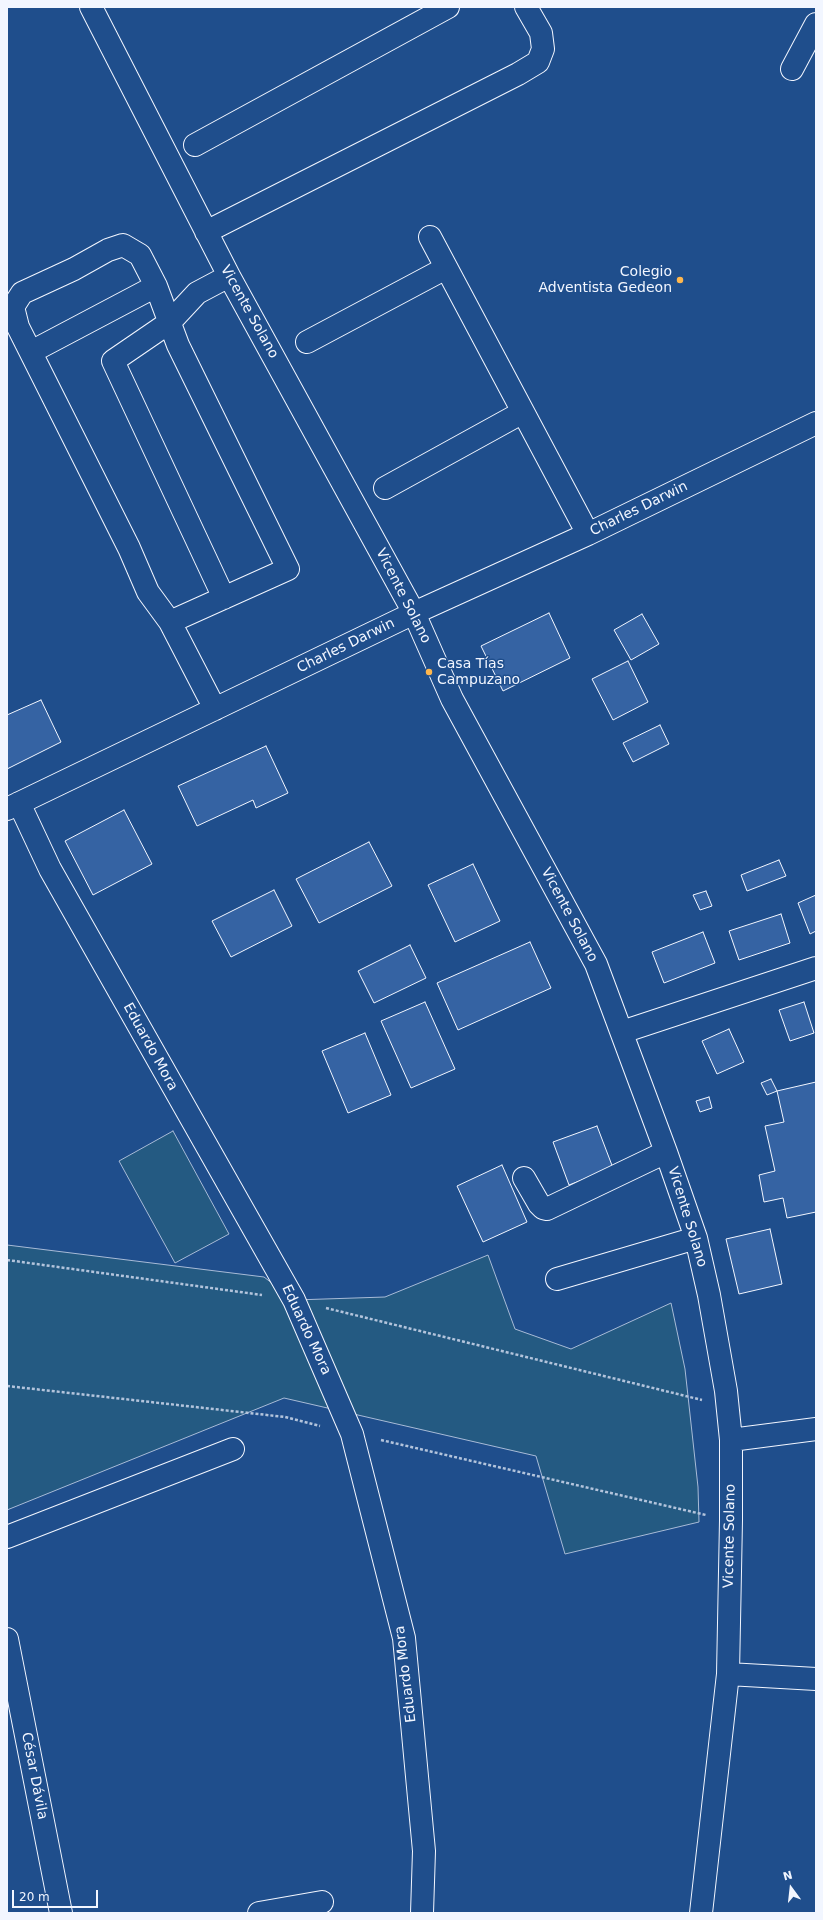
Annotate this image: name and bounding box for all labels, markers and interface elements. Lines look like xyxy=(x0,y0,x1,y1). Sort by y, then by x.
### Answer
street label: Vicente Solano xyxy=(216,262,282,362)
place label: Colegio Adventista Gedeon xyxy=(538,264,672,296)
marker: Colegio Adventista Gedeon xyxy=(675,275,685,285)
street label: Charles Darwin xyxy=(587,478,691,540)
street label: Vicente Solano xyxy=(372,546,434,646)
street label: Charles Darwin xyxy=(294,615,398,677)
place label: Casa Tías Campuzano xyxy=(437,656,520,688)
marker: Casa Tías Campuzano xyxy=(424,667,434,677)
street label: Vicente Solano xyxy=(537,865,601,965)
street label: Eduardo Mora xyxy=(119,1000,181,1094)
street label: Vicente Solano xyxy=(664,1165,710,1269)
street label: Eduardo Mora xyxy=(278,1282,334,1378)
street label: Vicente Solano xyxy=(721,1484,739,1588)
street label: Eduardo Mora xyxy=(392,1625,420,1723)
street label: César Dávila xyxy=(17,1731,51,1821)
north arrow xyxy=(771,1868,811,1908)
text: N xyxy=(782,1868,794,1883)
scale bar xyxy=(14,1882,100,1908)
text: 20 m xyxy=(19,1890,50,1904)

